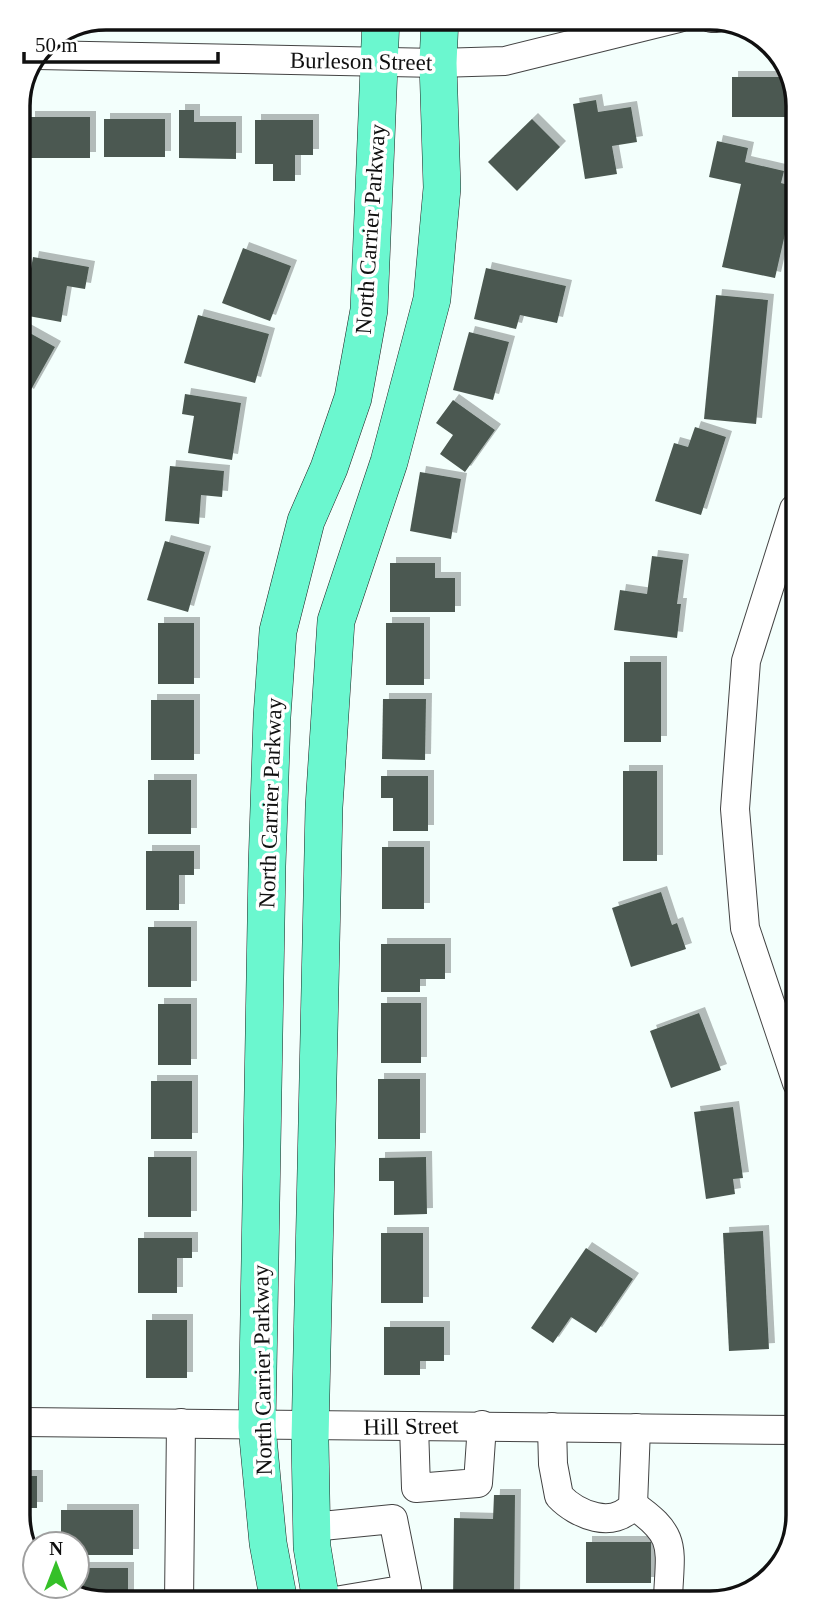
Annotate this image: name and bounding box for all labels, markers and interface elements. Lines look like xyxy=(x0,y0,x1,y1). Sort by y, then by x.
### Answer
scale bar xyxy=(24,21,219,65)
text: 50 m xyxy=(35,33,78,57)
street label: Burleson Street xyxy=(290,48,433,75)
street label: North Carrier Parkway xyxy=(351,123,390,335)
street label: North Carrier Parkway xyxy=(254,697,287,909)
street label: North Carrier Parkway xyxy=(248,1264,277,1476)
street label: Hill Street xyxy=(363,1413,459,1440)
north arrow xyxy=(21,1530,91,1600)
text: N xyxy=(49,1538,63,1559)

